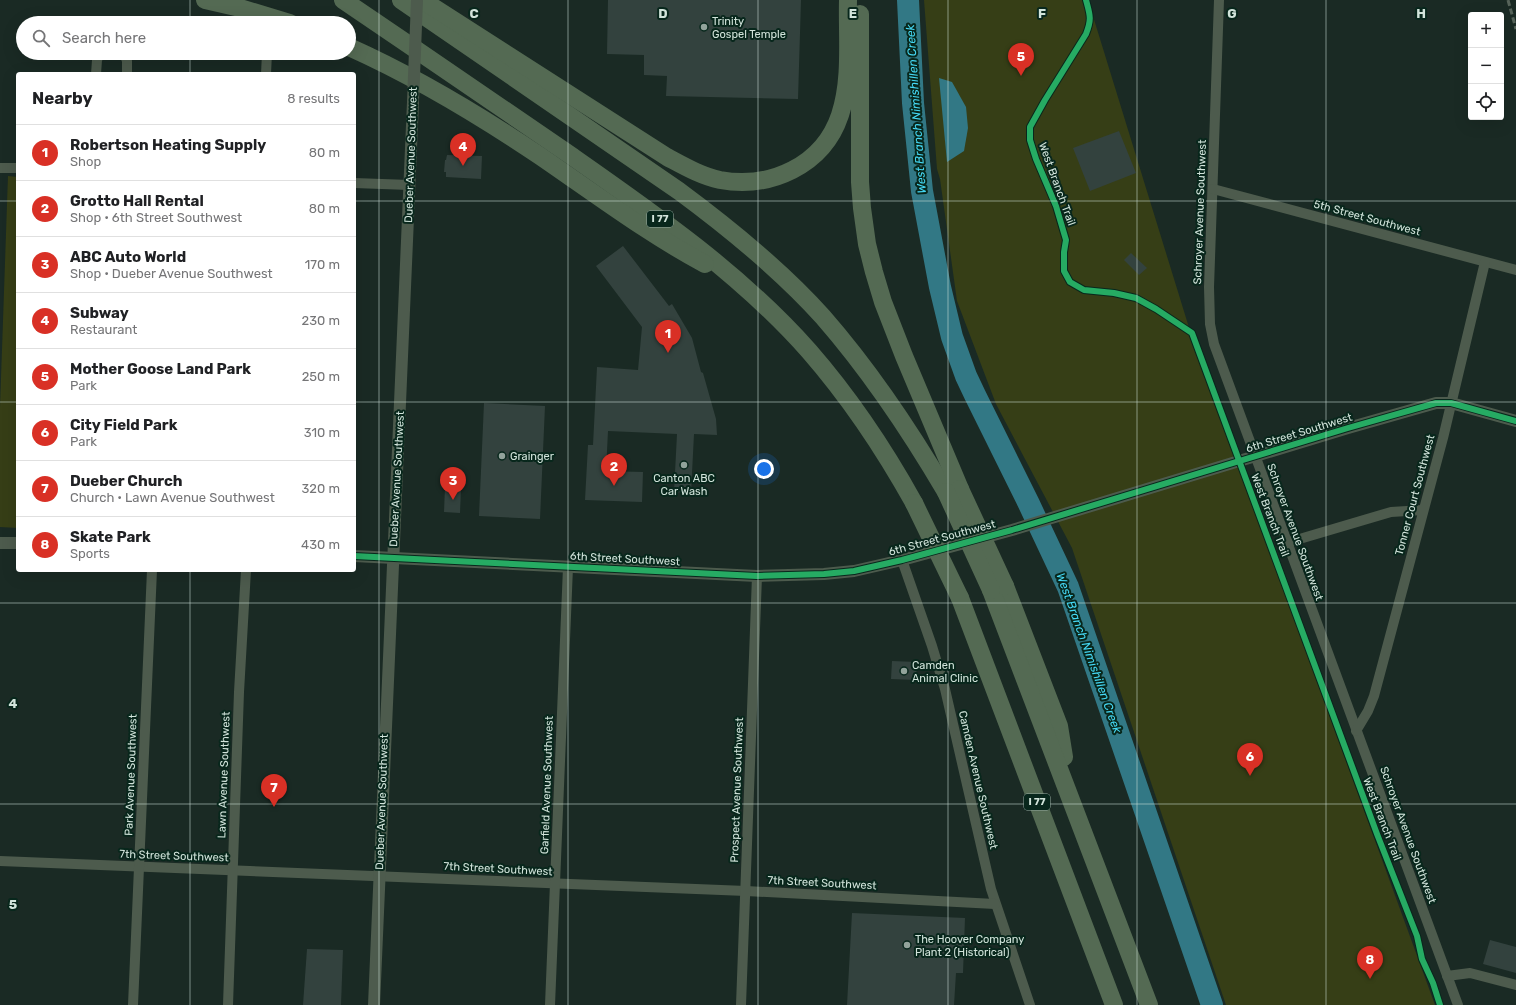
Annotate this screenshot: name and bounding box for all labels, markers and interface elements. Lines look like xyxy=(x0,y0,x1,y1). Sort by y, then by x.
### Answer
text: C xyxy=(469,6,479,21)
text: D xyxy=(658,6,668,21)
text: E xyxy=(849,6,857,21)
text: F xyxy=(1038,6,1046,21)
text: G xyxy=(1227,6,1237,21)
text: H xyxy=(1416,6,1426,21)
map controls xyxy=(1468,12,1504,120)
button: + xyxy=(1468,12,1504,48)
place label: Trinity Gospel Temple xyxy=(712,15,786,41)
search box xyxy=(16,16,356,60)
marker: Trinity Gospel Temple xyxy=(699,22,709,32)
water label: West Branch Nimishillen Creek xyxy=(903,23,929,194)
icon: search xyxy=(30,27,52,49)
text: Search here xyxy=(62,29,146,47)
pin: 5 xyxy=(1008,43,1034,76)
button: − xyxy=(1468,48,1504,84)
button: locate xyxy=(1468,84,1504,120)
street label: Dueber Avenue Southwest xyxy=(402,86,420,223)
text: Nearby xyxy=(32,88,93,108)
text: 8 results xyxy=(287,91,340,106)
pin: 4 xyxy=(450,133,476,166)
text: Robertson Heating Supply xyxy=(70,136,266,154)
street label: Schroyer Avenue Southwest xyxy=(1191,139,1209,285)
street label: West Branch Trail xyxy=(1036,141,1078,227)
text: 1 xyxy=(42,145,48,160)
text: 80 m xyxy=(309,145,340,160)
text: Shop xyxy=(70,154,101,169)
text: Grotto Hall Rental xyxy=(70,192,204,210)
street label: 5th Street Southwest xyxy=(1312,197,1423,239)
text: 2 xyxy=(41,201,49,216)
text: 80 m xyxy=(309,201,340,216)
text: Shop · 6th Street Southwest xyxy=(70,210,242,225)
road number: I 77 xyxy=(647,211,673,227)
text: ABC Auto World xyxy=(70,248,186,266)
text: 3 xyxy=(41,257,49,272)
text: 170 m xyxy=(305,257,340,272)
text: Shop · Dueber Avenue Southwest xyxy=(70,266,273,281)
text: Subway xyxy=(70,304,129,322)
text: 4 xyxy=(41,313,49,328)
text: 230 m xyxy=(302,313,340,328)
pin: 1 xyxy=(655,320,681,353)
text: Restaurant xyxy=(70,322,137,337)
text: Mother Goose Land Park xyxy=(70,360,251,378)
text: 5 xyxy=(41,369,49,384)
text: 250 m xyxy=(302,369,340,384)
text: Park xyxy=(70,378,97,393)
street label: Dueber Avenue Southwest xyxy=(387,410,407,547)
street label: 6th Street Southwest xyxy=(1244,410,1354,455)
text: City Field Park xyxy=(70,416,177,434)
text: 6 xyxy=(41,425,49,440)
text: 310 m xyxy=(304,425,340,440)
street label: Tonner Court Southwest xyxy=(1393,432,1438,557)
text: Park xyxy=(70,434,97,449)
place label: Grainger xyxy=(510,450,555,463)
marker: Grainger xyxy=(497,451,507,461)
pin: 2 xyxy=(601,453,627,486)
your location xyxy=(754,459,774,479)
marker: Canton ABC Car Wash xyxy=(679,460,689,470)
street label: Schroyer Avenue Southwest xyxy=(1264,462,1326,603)
pin: 3 xyxy=(440,467,466,500)
text: Dueber Church xyxy=(70,472,183,490)
place label: Canton ABC Car Wash xyxy=(653,472,715,498)
street label: West Branch Trail xyxy=(1248,472,1292,558)
text: 7 xyxy=(41,481,49,496)
text: 320 m xyxy=(302,481,340,496)
text: Church · Lawn Avenue Southwest xyxy=(70,490,275,505)
street label: 6th Street Southwest xyxy=(887,517,998,559)
text: Skate Park xyxy=(70,528,151,546)
text: 8 xyxy=(41,537,49,552)
text: 430 m xyxy=(301,537,340,552)
text: Sports xyxy=(70,546,110,561)
street label: 6th Street Southwest xyxy=(570,550,681,568)
water label: West Branch Nimishillen Creek xyxy=(1053,571,1125,736)
place label: Camden Animal Clinic xyxy=(912,659,978,685)
marker: Camden Animal Clinic xyxy=(899,666,909,676)
text: 4 xyxy=(9,696,18,711)
street label: Camden Avenue Southwest xyxy=(956,710,1000,851)
street label: Lawn Avenue Southwest xyxy=(215,711,233,839)
street label: Park Avenue Southwest xyxy=(122,713,140,836)
street label: Garfield Avenue Southwest xyxy=(538,715,556,854)
street label: Prospect Avenue Southwest xyxy=(728,717,746,863)
street label: Dueber Avenue Southwest xyxy=(373,733,391,870)
pin: 6 xyxy=(1237,743,1263,776)
street label: Schroyer Avenue Southwest xyxy=(1377,765,1439,906)
pin: 7 xyxy=(261,774,287,807)
street label: West Branch Trail xyxy=(1360,776,1404,862)
road number: I 77 xyxy=(1024,794,1050,810)
street label: 7th Street Southwest xyxy=(119,848,230,864)
street label: 7th Street Southwest xyxy=(443,860,554,878)
street label: 7th Street Southwest xyxy=(767,874,878,892)
text: 5 xyxy=(9,897,17,912)
place label: The Hoover Company Plant 2 (Historical) xyxy=(915,933,1024,959)
marker: The Hoover Company Plant 2 (Historical) xyxy=(902,940,912,950)
pin: 8 xyxy=(1357,946,1383,979)

